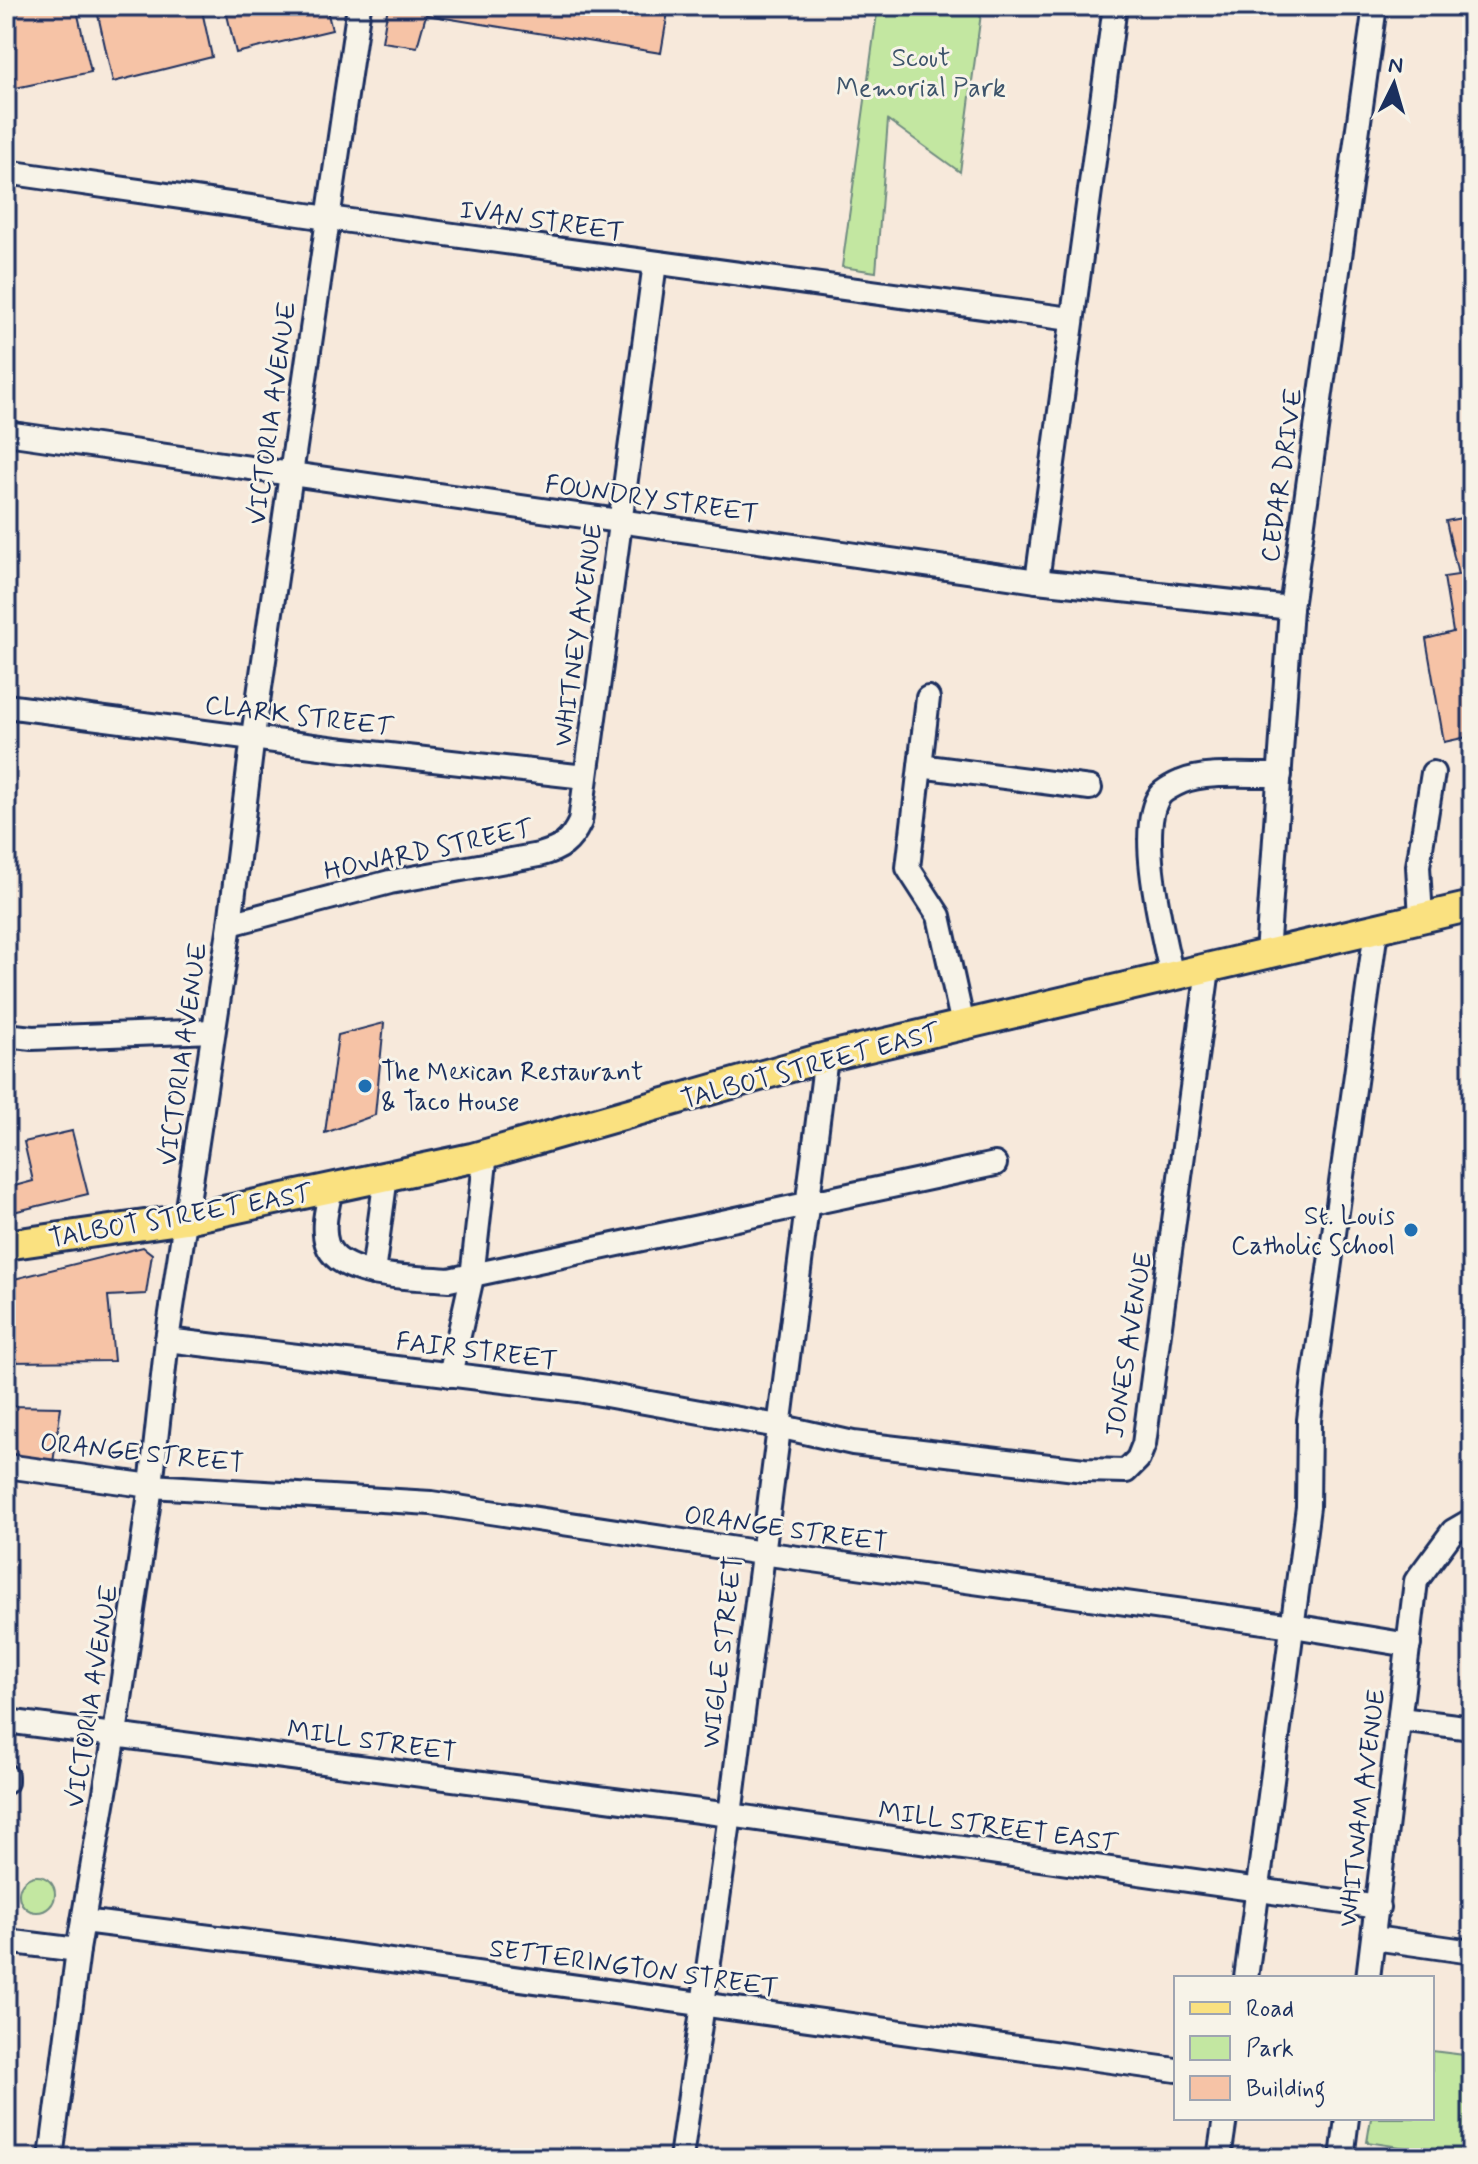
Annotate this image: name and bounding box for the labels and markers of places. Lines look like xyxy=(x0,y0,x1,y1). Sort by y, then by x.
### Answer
place label: The Mexican Restaurant & Taco House xyxy=(381,1056,643,1120)
marker: The Mexican Restaurant & Taco House xyxy=(356,1077,374,1095)
place label: St. Louis Catholic School xyxy=(1231,1200,1395,1264)
marker: St. Louis Catholic School xyxy=(1402,1221,1420,1239)

